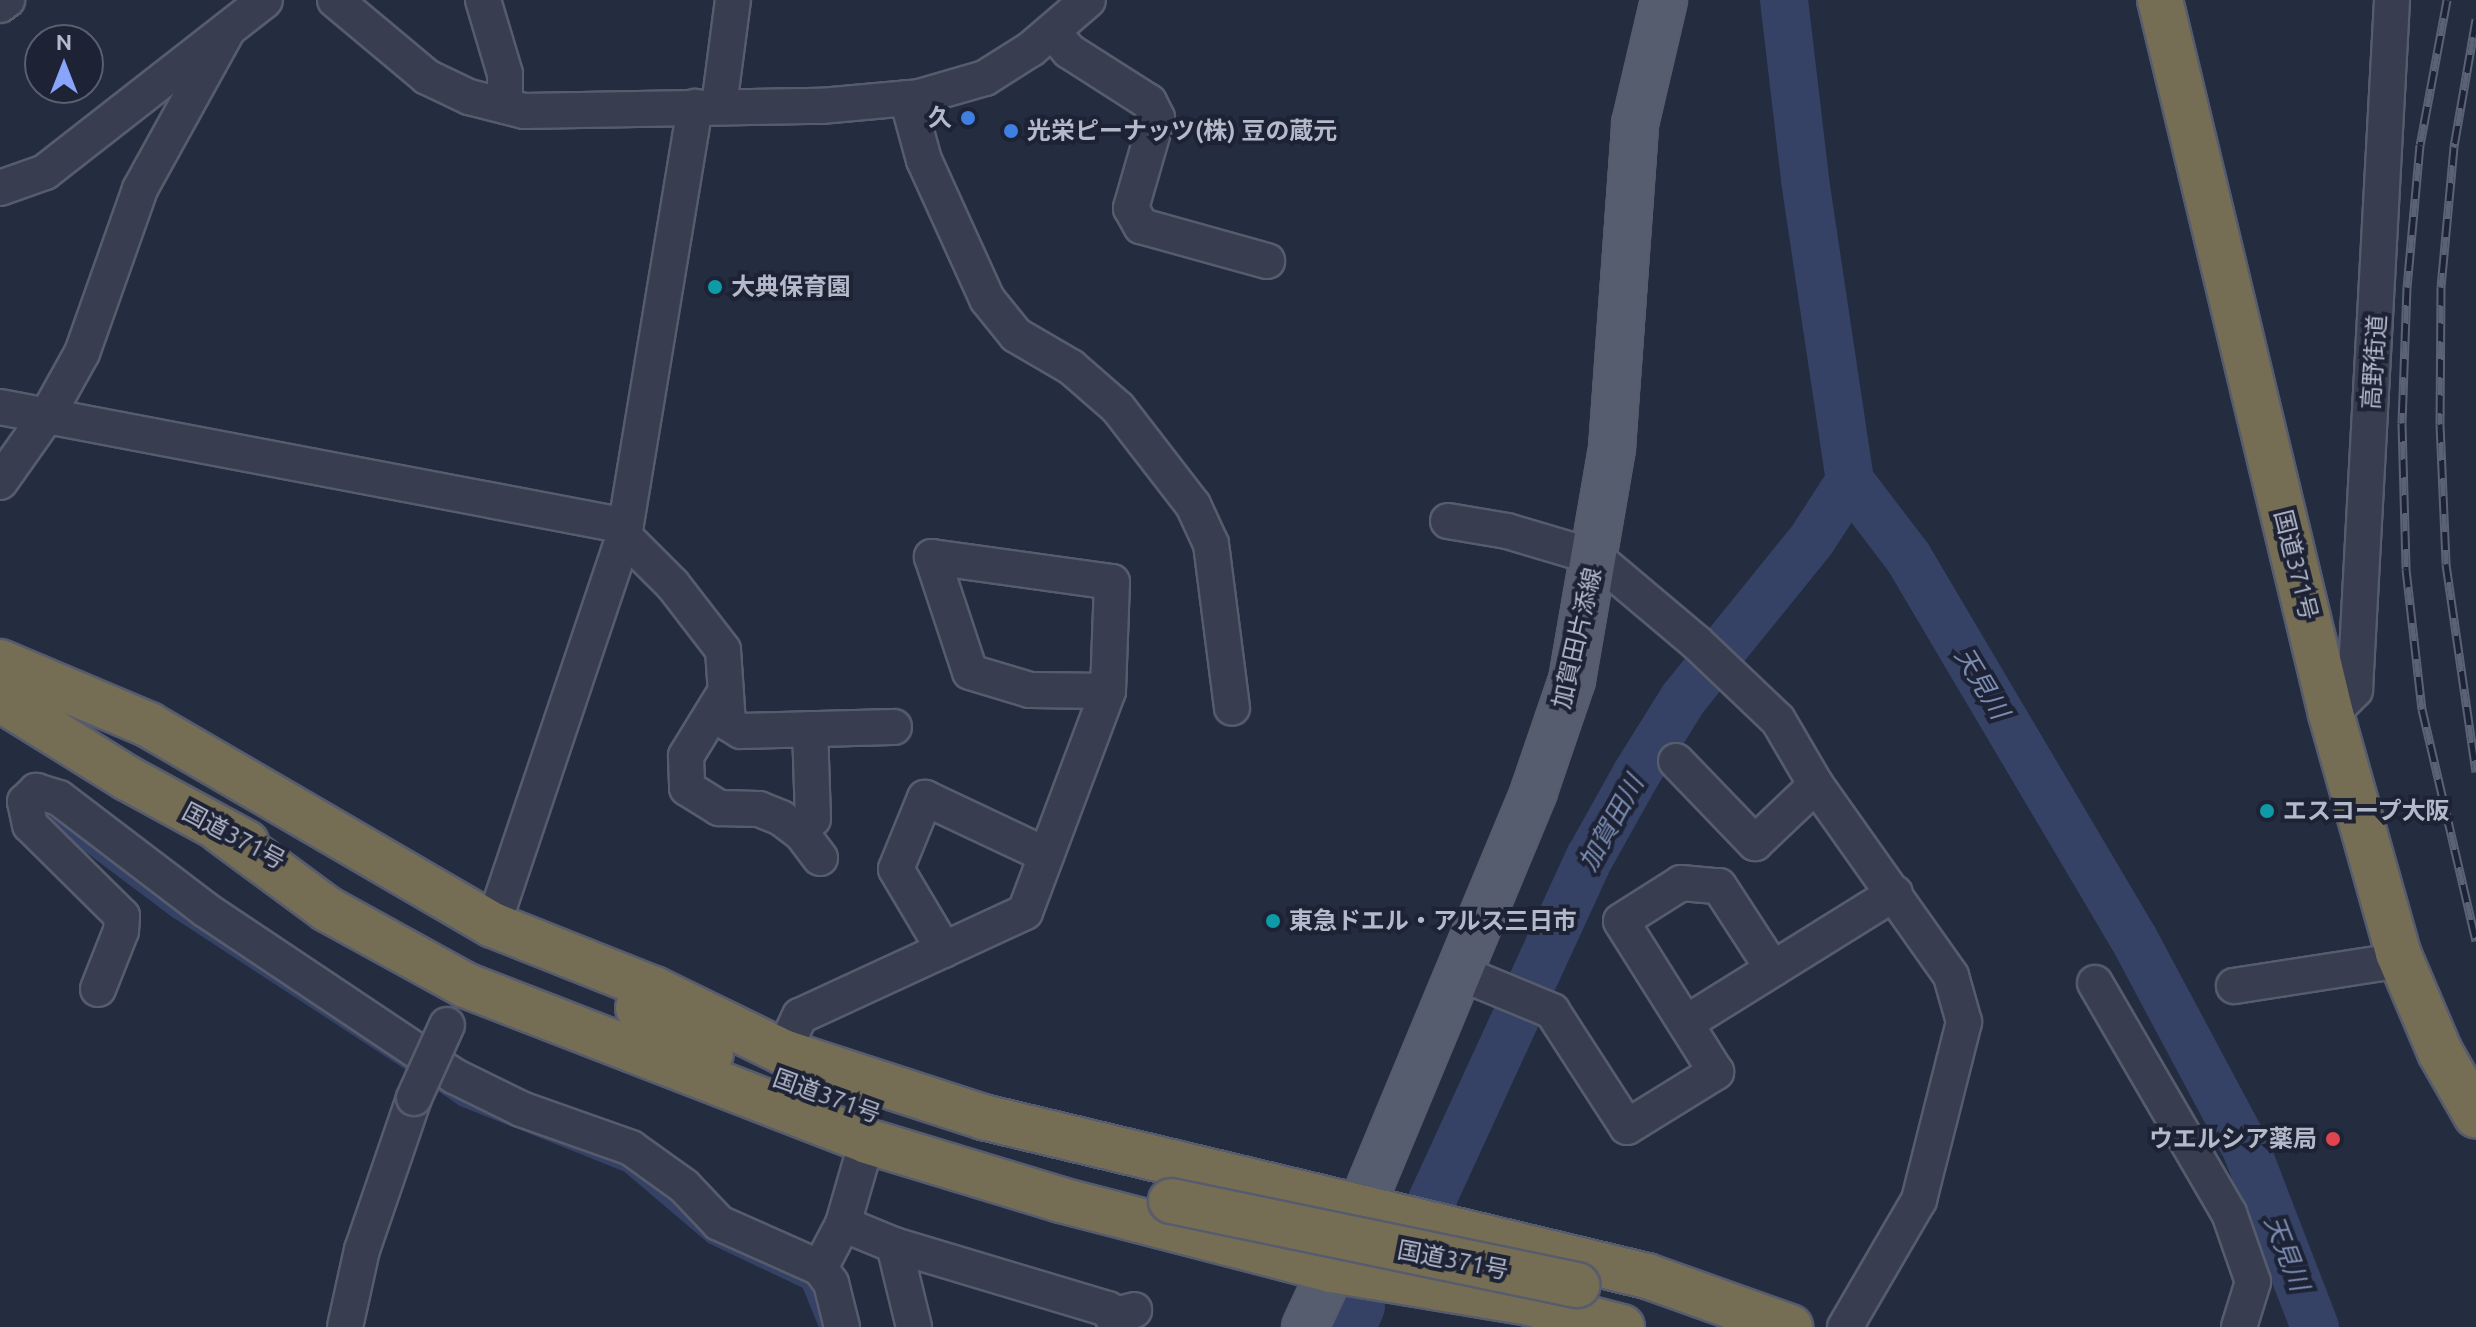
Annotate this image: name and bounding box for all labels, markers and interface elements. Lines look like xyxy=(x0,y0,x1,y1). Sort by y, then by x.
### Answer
north arrow xyxy=(24,24,104,104)
text: N xyxy=(56,29,72,54)
place label: 久 xyxy=(928,104,952,132)
marker: 久 xyxy=(959,109,977,127)
place label: 光栄ピーナッツ(株) 豆の蔵元 xyxy=(1027,117,1337,145)
marker: 光栄ピーナッツ(株) 豆の蔵元 xyxy=(1002,122,1020,140)
place label: 大典保育園 xyxy=(731,273,851,301)
marker: 大典保育園 xyxy=(706,278,724,296)
street label: 高野街道 xyxy=(2356,313,2392,411)
street label: 国道371号 xyxy=(2268,507,2324,623)
street label: 加賀田片添線 xyxy=(1547,565,1607,711)
water label: 天見川 xyxy=(1949,642,2015,724)
water label: 加賀田川 xyxy=(1572,770,1650,876)
street label: 国道371号 xyxy=(178,797,290,875)
place label: エスコープ大阪 xyxy=(2283,797,2451,825)
marker: エスコープ大阪 xyxy=(2258,802,2276,820)
place label: 東急ドエル・アルス三日市 xyxy=(1289,907,1577,935)
marker: 東急ドエル・アルス三日市 xyxy=(1264,912,1282,930)
street label: 国道371号 xyxy=(769,1063,885,1129)
place label: ウエルシア薬局 xyxy=(2149,1125,2317,1153)
marker: ウエルシア薬局 xyxy=(2324,1130,2342,1148)
water label: 天見川 xyxy=(2258,1211,2316,1295)
street label: 国道371号 xyxy=(1395,1235,1511,1285)

